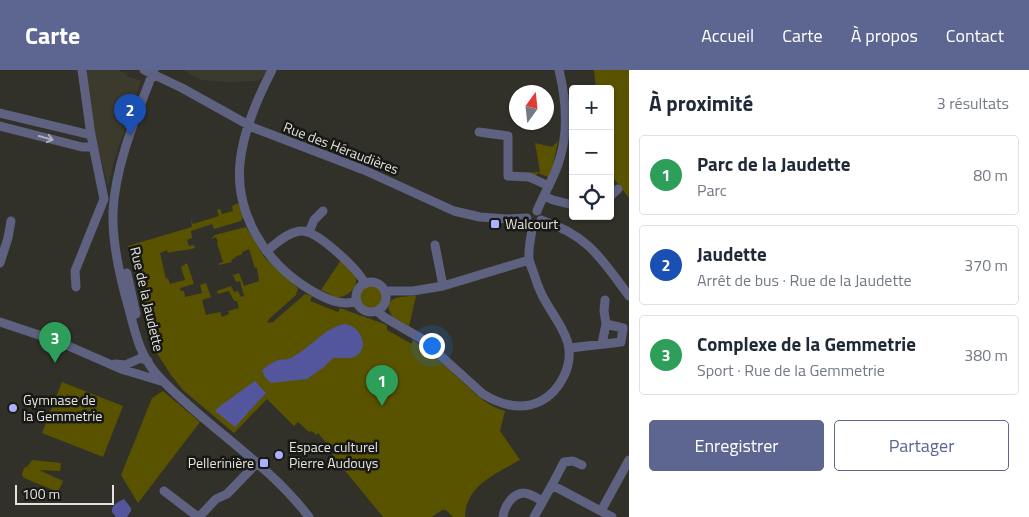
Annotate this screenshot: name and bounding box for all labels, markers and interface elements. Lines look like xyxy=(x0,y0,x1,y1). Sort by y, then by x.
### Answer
text: Carte xyxy=(25,17,80,53)
text: Accueil xyxy=(701,22,754,49)
text: Carte xyxy=(782,22,823,49)
text: À propos xyxy=(851,22,918,49)
text: Contact xyxy=(946,22,1004,49)
north arrow xyxy=(509,85,554,130)
map controls xyxy=(569,85,614,220)
button: + xyxy=(569,85,614,130)
text: À proximité xyxy=(649,87,753,119)
text: 3 résultats xyxy=(937,91,1009,115)
pin: 2 xyxy=(114,94,146,135)
street label: Rue des Héraudières xyxy=(281,116,402,179)
button: − xyxy=(569,130,614,175)
one-way arrow xyxy=(38,134,54,143)
text: Parc de la Jaudette xyxy=(697,149,850,178)
text: 1 xyxy=(662,163,670,187)
text: 80 m xyxy=(973,163,1008,187)
button: locate xyxy=(569,175,614,220)
text: Parc xyxy=(697,178,727,202)
place label: Walcourt xyxy=(505,213,558,234)
marker: Walcourt xyxy=(489,218,501,230)
text: Jaudette xyxy=(697,239,767,268)
street label: Rue de la Jaudette xyxy=(125,244,170,353)
text: 2 xyxy=(662,253,670,277)
text: 370 m xyxy=(964,253,1008,277)
text: Arrêt de bus · Rue de la Jaudette xyxy=(697,268,912,292)
pin: 3 xyxy=(39,322,71,363)
text: Complexe de la Gemmetrie xyxy=(697,329,916,358)
your location xyxy=(419,333,445,359)
text: 3 xyxy=(662,343,670,367)
text: 380 m xyxy=(964,343,1008,367)
text: Sport · Rue de la Gemmetrie xyxy=(697,358,885,382)
pin: 1 xyxy=(366,365,398,406)
place label: Gymnase de la Gemmetrie xyxy=(23,389,102,426)
marker: Gymnase de la Gemmetrie xyxy=(7,402,19,414)
button: Enregistrer xyxy=(649,420,824,471)
button: Partager xyxy=(834,420,1009,471)
place label: Espace culturel Pierre Audouys xyxy=(289,436,378,473)
marker: Espace culturel Pierre Audouys xyxy=(273,449,285,461)
place label: Pellerinière xyxy=(188,452,254,473)
marker: Pellerinière xyxy=(258,457,270,469)
scale bar xyxy=(15,482,114,505)
text: 100 m xyxy=(22,483,60,504)

